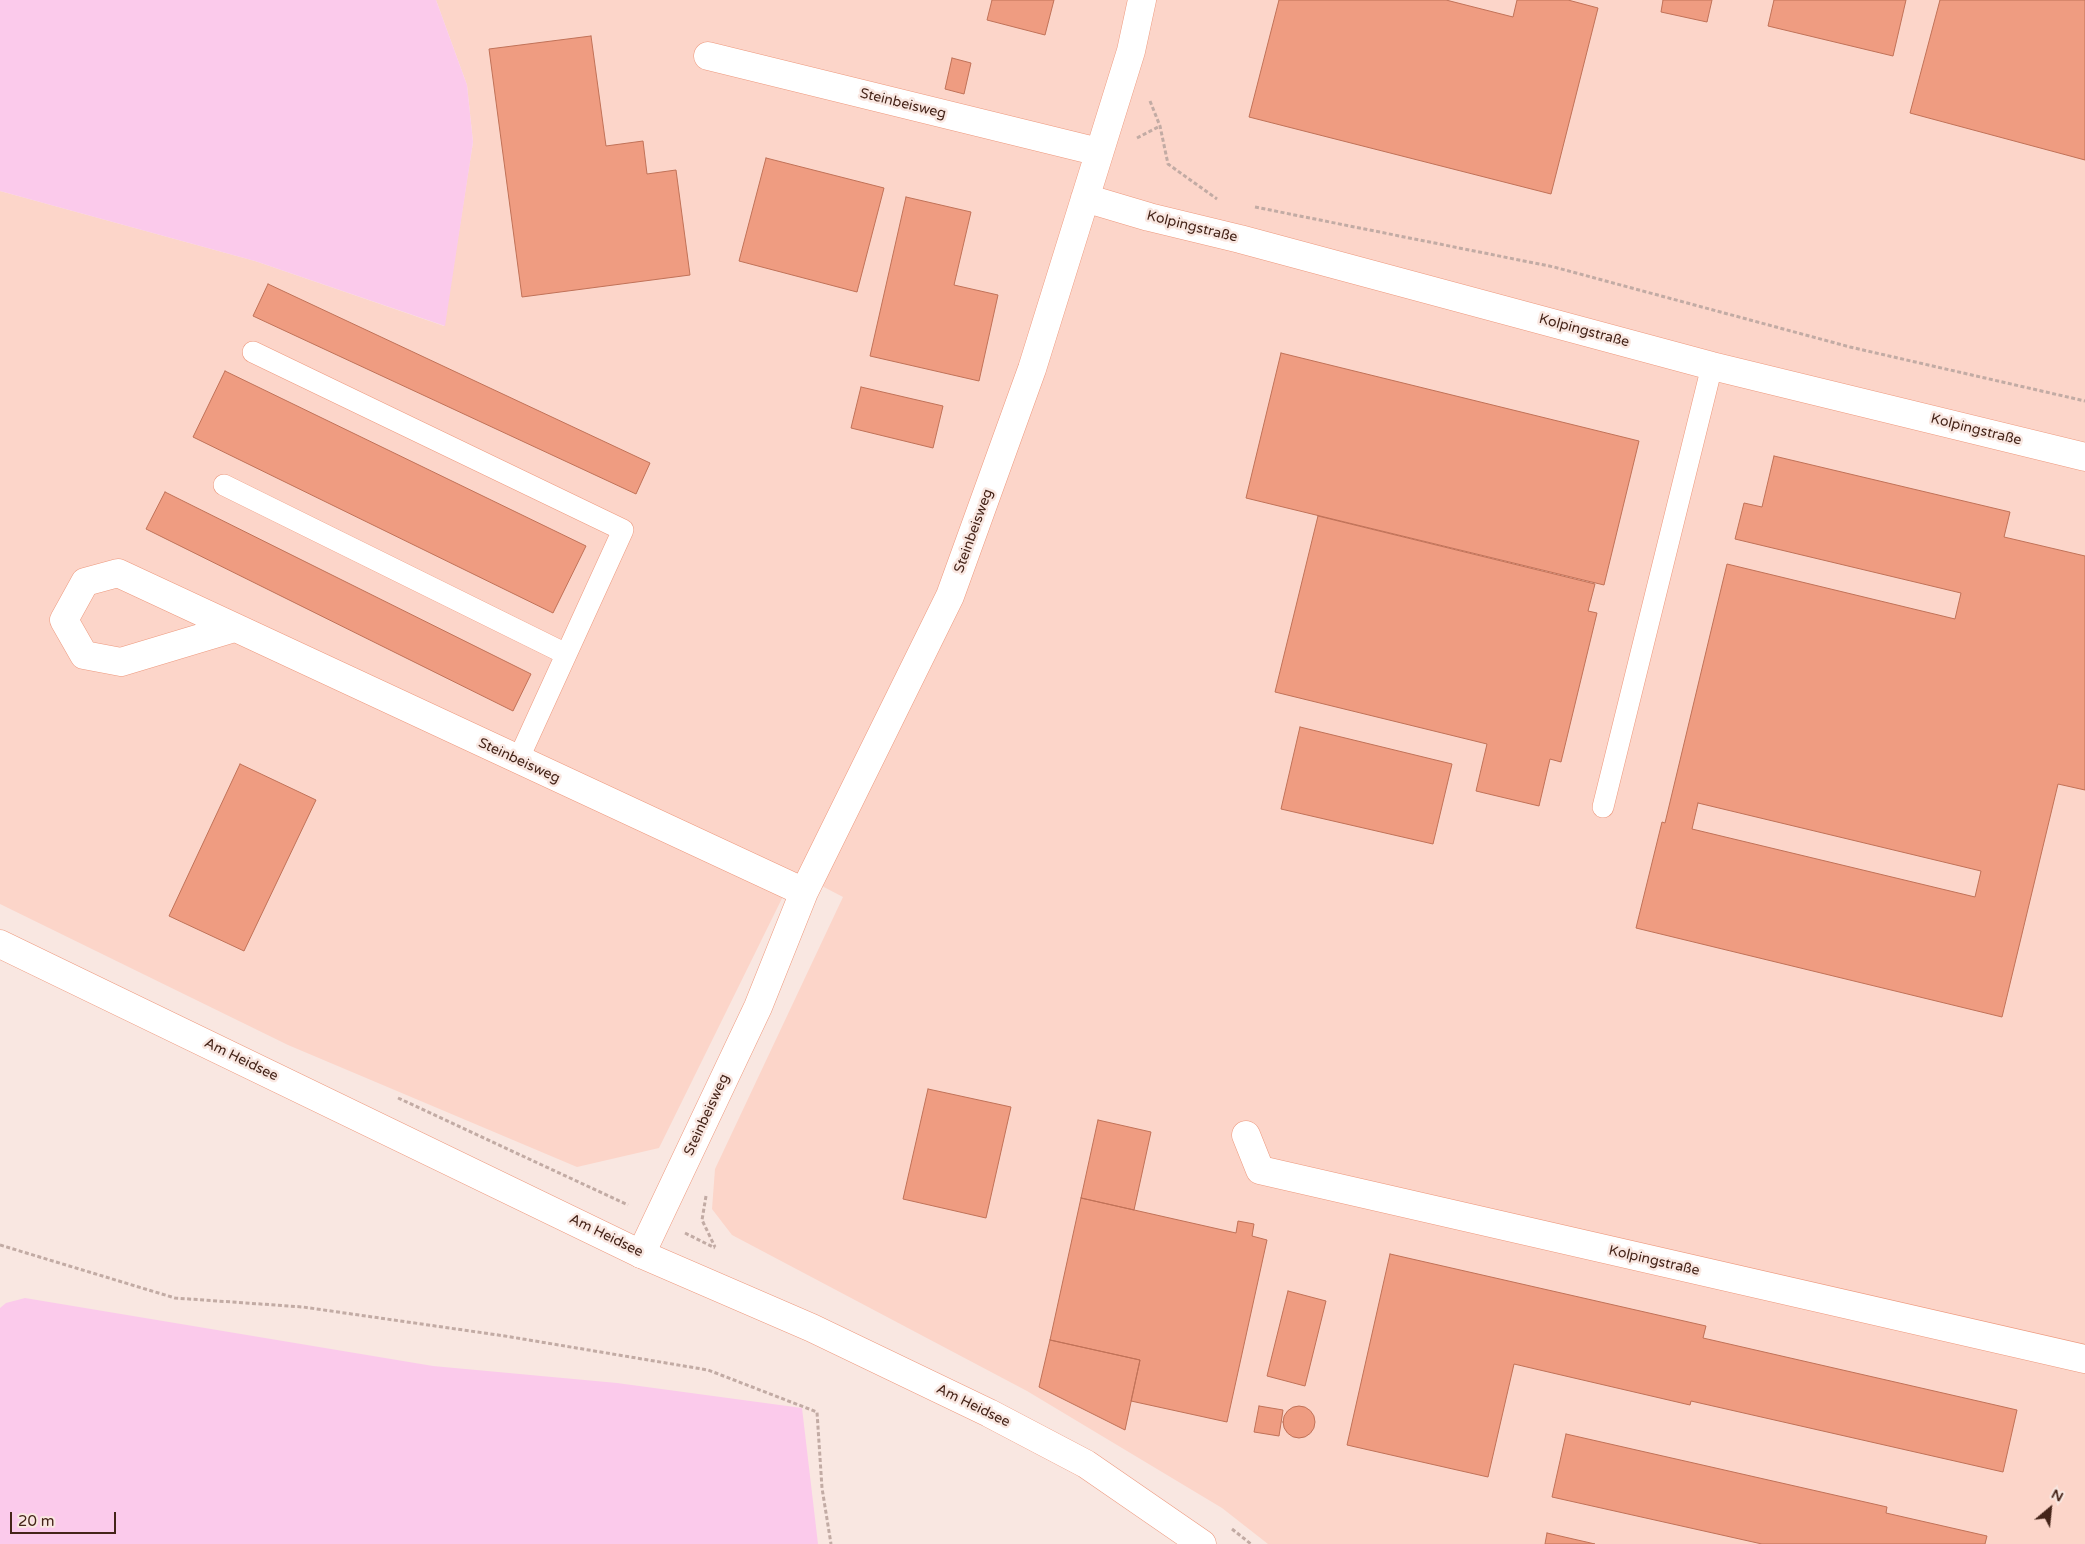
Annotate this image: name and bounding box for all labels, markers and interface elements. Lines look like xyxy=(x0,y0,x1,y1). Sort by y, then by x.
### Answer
street label: Steinbeisweg xyxy=(858,85,948,123)
street label: Kolpingstraße xyxy=(1145,208,1239,246)
street label: Kolpingstraße xyxy=(1537,311,1631,351)
street label: Kolpingstraße xyxy=(1929,411,2023,449)
street label: Steinbeisweg xyxy=(951,487,997,575)
street label: Steinbeisweg xyxy=(476,735,562,787)
street label: Am Heidsee xyxy=(201,1035,281,1085)
street label: Steinbeisweg xyxy=(681,1072,733,1158)
street label: Am Heidsee xyxy=(566,1211,646,1261)
street label: Kolpingstraße xyxy=(1607,1242,1701,1280)
street label: Am Heidsee xyxy=(933,1381,1013,1431)
north arrow xyxy=(2025,1484,2075,1534)
text: N xyxy=(2048,1485,2066,1505)
scale bar xyxy=(12,1502,119,1534)
text: 20 m xyxy=(18,1512,55,1530)

